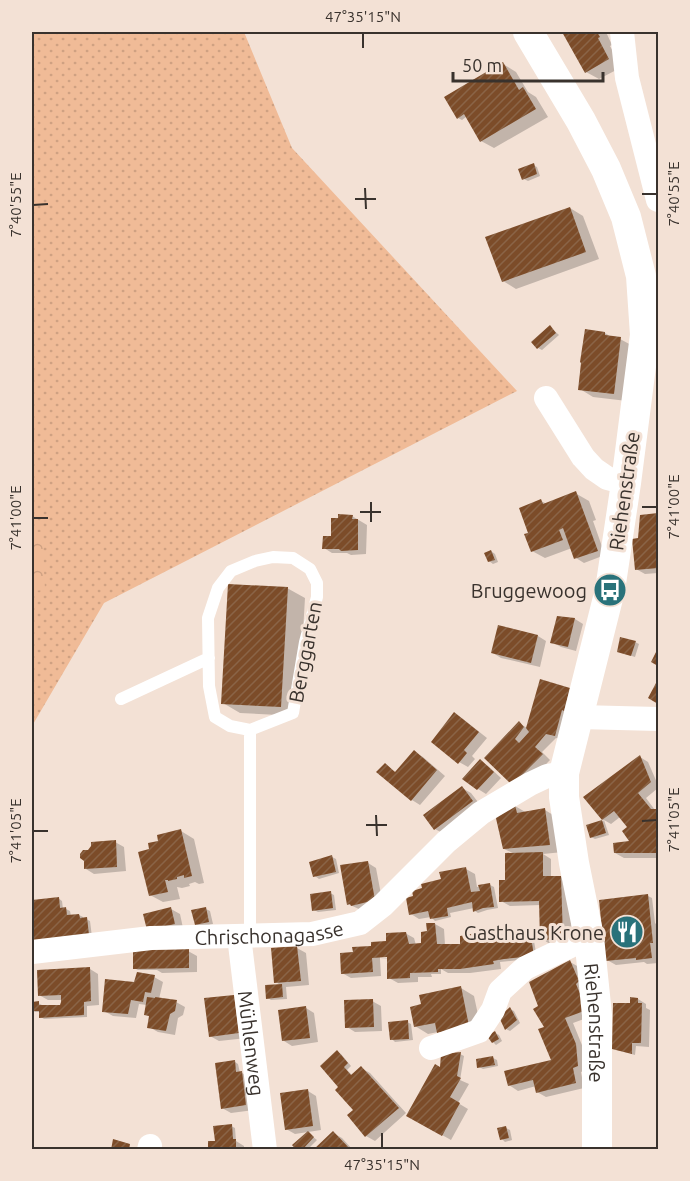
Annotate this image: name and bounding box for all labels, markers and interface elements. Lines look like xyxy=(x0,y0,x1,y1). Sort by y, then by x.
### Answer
text: 47°35'15"N xyxy=(325,8,401,25)
scale bar xyxy=(453,45,603,83)
text: 50 m xyxy=(462,55,502,75)
text: 7°40'55"E xyxy=(665,161,682,227)
text: 7°40'55"E xyxy=(7,172,24,238)
street label: Riehenstraße xyxy=(604,430,644,552)
text: 7°41'00"E xyxy=(665,474,682,540)
text: 7°41'00"E xyxy=(7,485,24,551)
bus stop icon: Bruggewoog xyxy=(592,572,628,608)
place label: Bruggewoog xyxy=(471,579,587,602)
street label: Berggarten xyxy=(284,600,326,704)
text: 7°41'05"E xyxy=(665,787,682,853)
text: 7°41'05"E xyxy=(7,798,24,864)
restaurant icon: Gasthaus Krone xyxy=(609,914,645,950)
street label: Chrischonagasse xyxy=(194,916,345,948)
place label: Gasthaus Krone xyxy=(464,921,604,944)
street label: Riehenstraße xyxy=(580,962,609,1082)
street label: Mühlenweg xyxy=(234,989,270,1097)
text: 47°35'15"N xyxy=(344,1156,420,1173)

